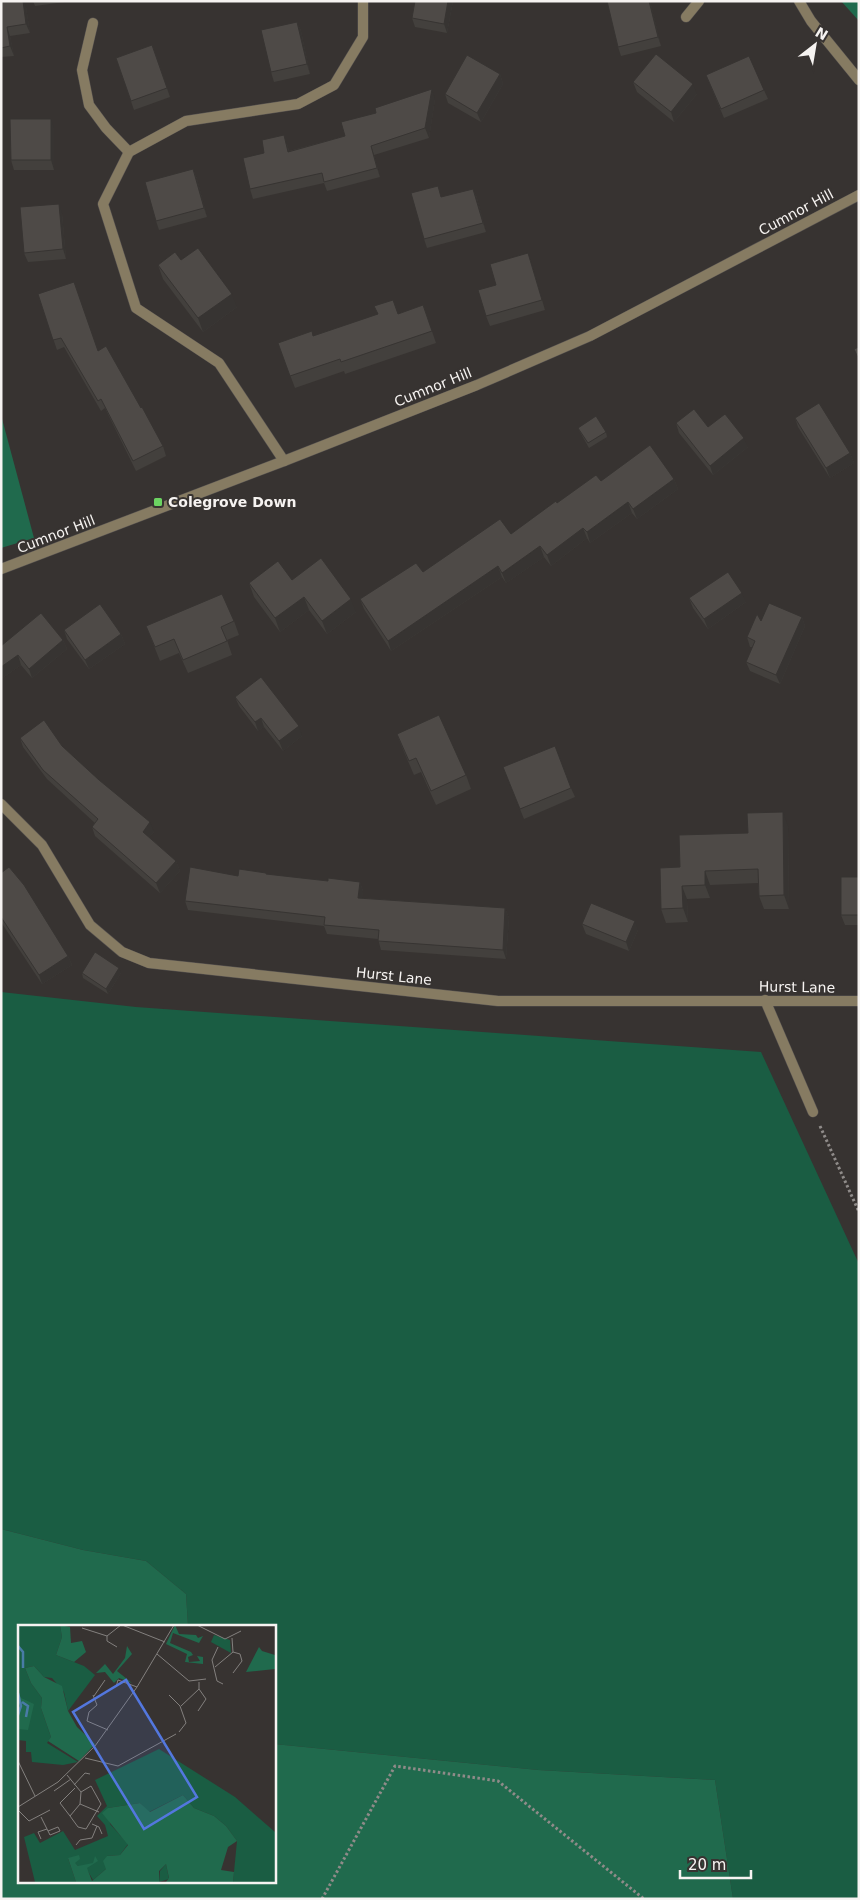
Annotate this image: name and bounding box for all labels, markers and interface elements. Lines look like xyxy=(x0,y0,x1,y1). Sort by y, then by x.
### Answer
north arrow xyxy=(790,20,840,70)
text: N xyxy=(813,24,831,44)
street label: Cumnor Hill xyxy=(756,186,836,238)
street label: Cumnor Hill xyxy=(392,364,474,410)
place label: Colegrove Down xyxy=(168,494,296,510)
marker: Colegrove Down xyxy=(152,496,164,508)
street label: Cumnor Hill xyxy=(15,512,97,556)
street label: Hurst Lane xyxy=(355,964,433,988)
street label: Hurst Lane xyxy=(759,978,835,996)
inset map xyxy=(18,1625,275,1882)
scale bar xyxy=(680,1848,751,1880)
text: 20 m xyxy=(688,1856,726,1874)

